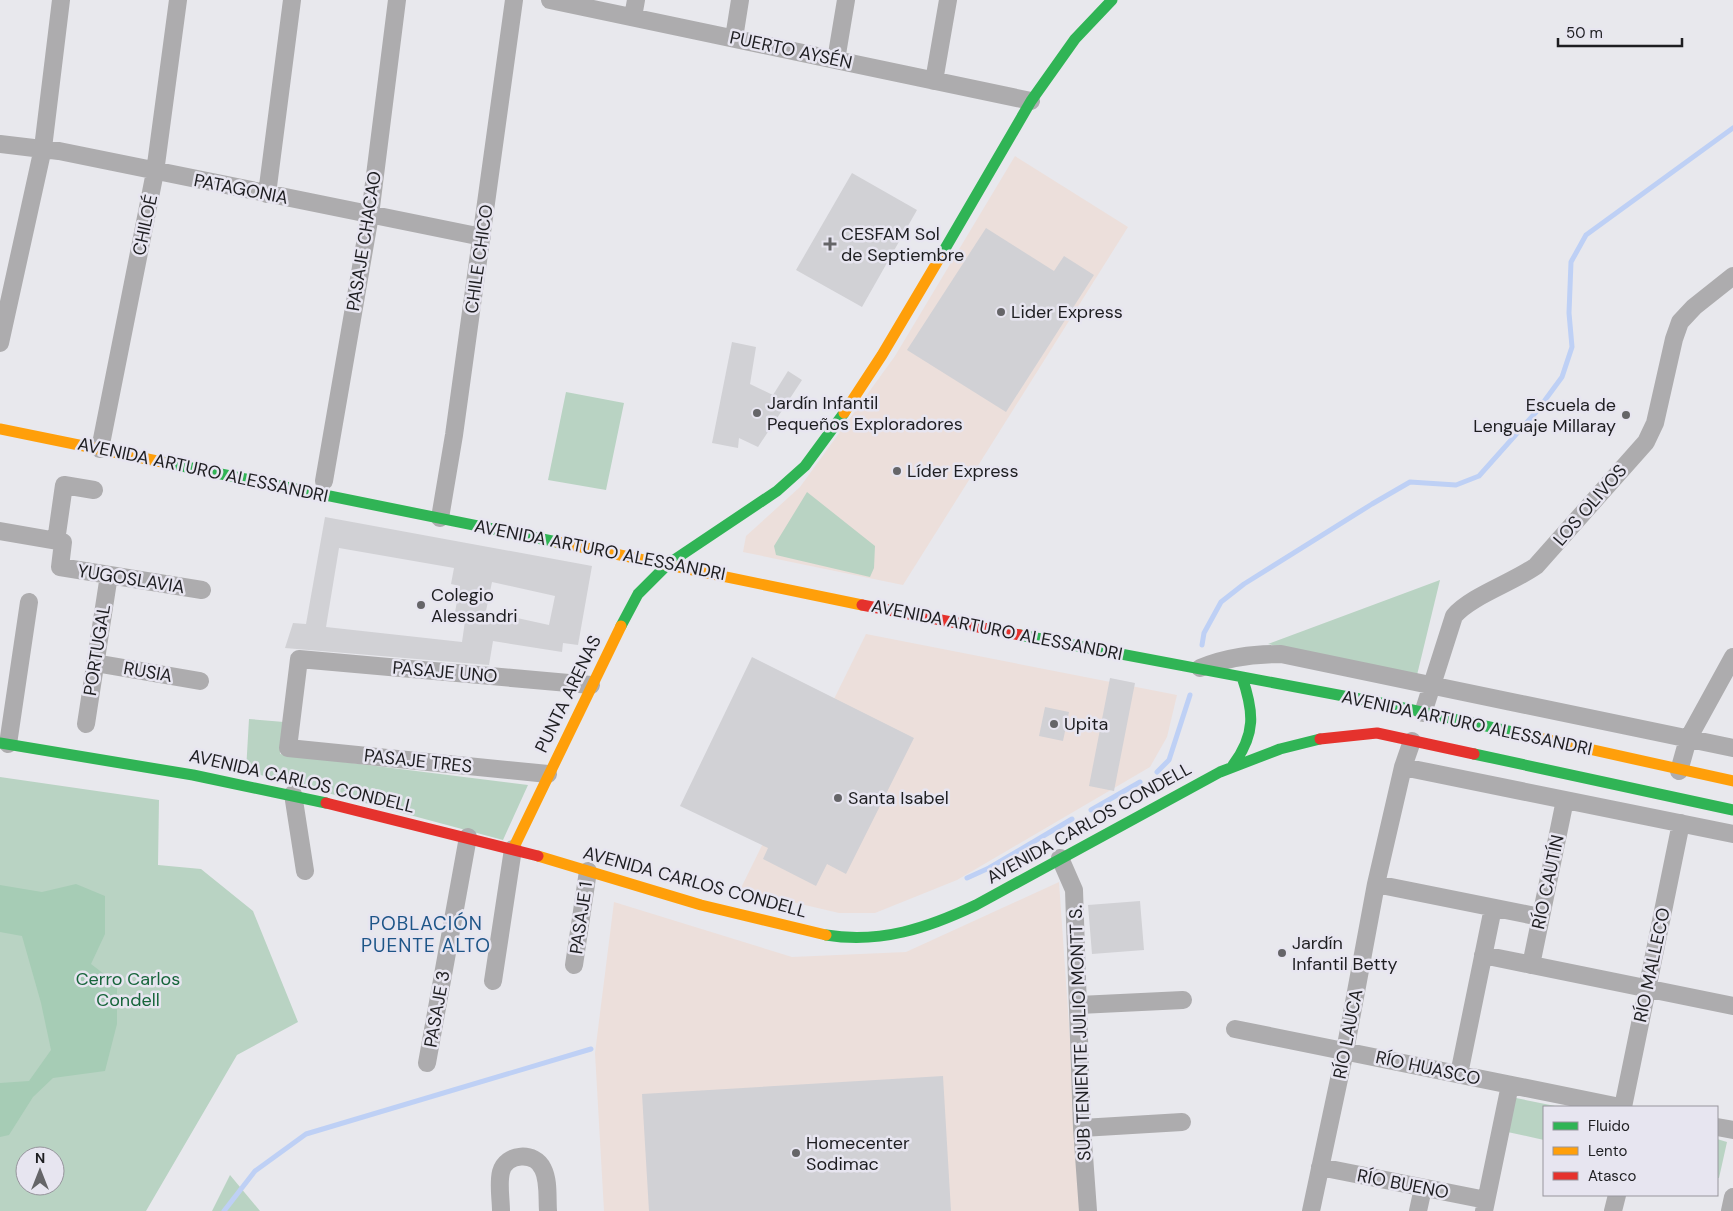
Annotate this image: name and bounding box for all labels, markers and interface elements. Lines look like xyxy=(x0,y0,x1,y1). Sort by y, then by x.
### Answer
scale bar xyxy=(1558,15,1682,47)
text: 50 m xyxy=(1566,23,1603,43)
street label: PUERTO AYSÉN xyxy=(728,25,854,75)
street label: PATAGONIA xyxy=(192,168,290,210)
street label: PASAJE CHACAO xyxy=(341,169,387,313)
street label: CHILOÉ xyxy=(127,192,163,258)
street label: CHILE CHICO xyxy=(459,203,499,315)
place label: CESFAM Sol de Septiembre xyxy=(841,222,964,267)
marker: CESFAM Sol de Septiembre xyxy=(823,237,837,251)
place label: Lider Express xyxy=(1011,300,1123,324)
marker: Lider Express xyxy=(995,306,1007,318)
place label: Jardín Infantil Pequeños Exploradores xyxy=(767,391,963,436)
place label: Escuela de Lenguaje Millaray xyxy=(1473,393,1616,438)
marker: Jardín Infantil Pequeños Exploradores xyxy=(751,407,763,419)
marker: Escuela de Lenguaje Millaray xyxy=(1620,409,1632,421)
street label: AVENIDA ARTURO ALESSANDRI xyxy=(76,432,330,508)
place label: Líder Express xyxy=(907,459,1018,483)
street label: LOS OLIVOS xyxy=(1548,459,1632,551)
marker: Líder Express xyxy=(891,465,903,477)
street label: AVENIDA ARTURO ALESSANDRI xyxy=(472,514,728,586)
street label: YUGOSLAVIA xyxy=(76,559,186,599)
place label: Colegio Alessandri xyxy=(431,583,518,628)
street label: AVENIDA ARTURO ALESSANDRI xyxy=(869,594,1125,666)
marker: Colegio Alessandri xyxy=(415,599,427,611)
street label: PORTUGAL xyxy=(78,603,116,697)
street label: PUNTA ARENAS xyxy=(529,631,607,757)
street label: PASAJE UNO xyxy=(391,655,499,689)
street label: RUSIA xyxy=(122,656,174,688)
street label: AVENIDA ARTURO ALESSANDRI xyxy=(1340,685,1594,761)
place label: Upita xyxy=(1064,712,1108,736)
marker: Upita xyxy=(1048,718,1060,730)
street label: AVENIDA CARLOS CONDELL xyxy=(187,743,417,819)
street label: PASAJE TRES xyxy=(363,743,473,779)
street label: AVENIDA CARLOS CONDELL xyxy=(982,757,1196,889)
place label: Santa Isabel xyxy=(848,786,949,810)
marker: Santa Isabel xyxy=(832,792,844,804)
street label: RÍO CAUTÍN xyxy=(1526,832,1570,932)
street label: AVENIDA CARLOS CONDELL xyxy=(580,841,810,923)
street label: PASAJE 1 xyxy=(564,880,598,956)
street label: SUB TENIENTE JULIO MONTT S. xyxy=(1064,905,1096,1161)
street label: RÍO MALLECO xyxy=(1628,905,1676,1025)
district label: POBLACIÓN PUENTE ALTO xyxy=(361,911,491,958)
place label: Jardín Infantil Betty xyxy=(1292,931,1398,976)
marker: Jardín Infantil Betty xyxy=(1276,947,1288,959)
park label: Cerro Carlos Condell xyxy=(76,967,180,1012)
street label: PASAJE 3 xyxy=(418,969,456,1049)
street label: RÍO LAUCA xyxy=(1328,987,1368,1081)
street label: RÍO HUASCO xyxy=(1373,1045,1483,1091)
legend xyxy=(1543,1106,1718,1196)
text: Fluido xyxy=(1588,1116,1630,1136)
place label: Homecenter Sodimac xyxy=(806,1131,910,1176)
text: Lento xyxy=(1588,1141,1627,1161)
north arrow xyxy=(15,1146,65,1196)
marker: Homecenter Sodimac xyxy=(790,1147,802,1159)
text: N xyxy=(35,1149,45,1167)
street label: RÍO BUENO xyxy=(1355,1163,1451,1205)
text: Atasco xyxy=(1588,1166,1636,1186)

